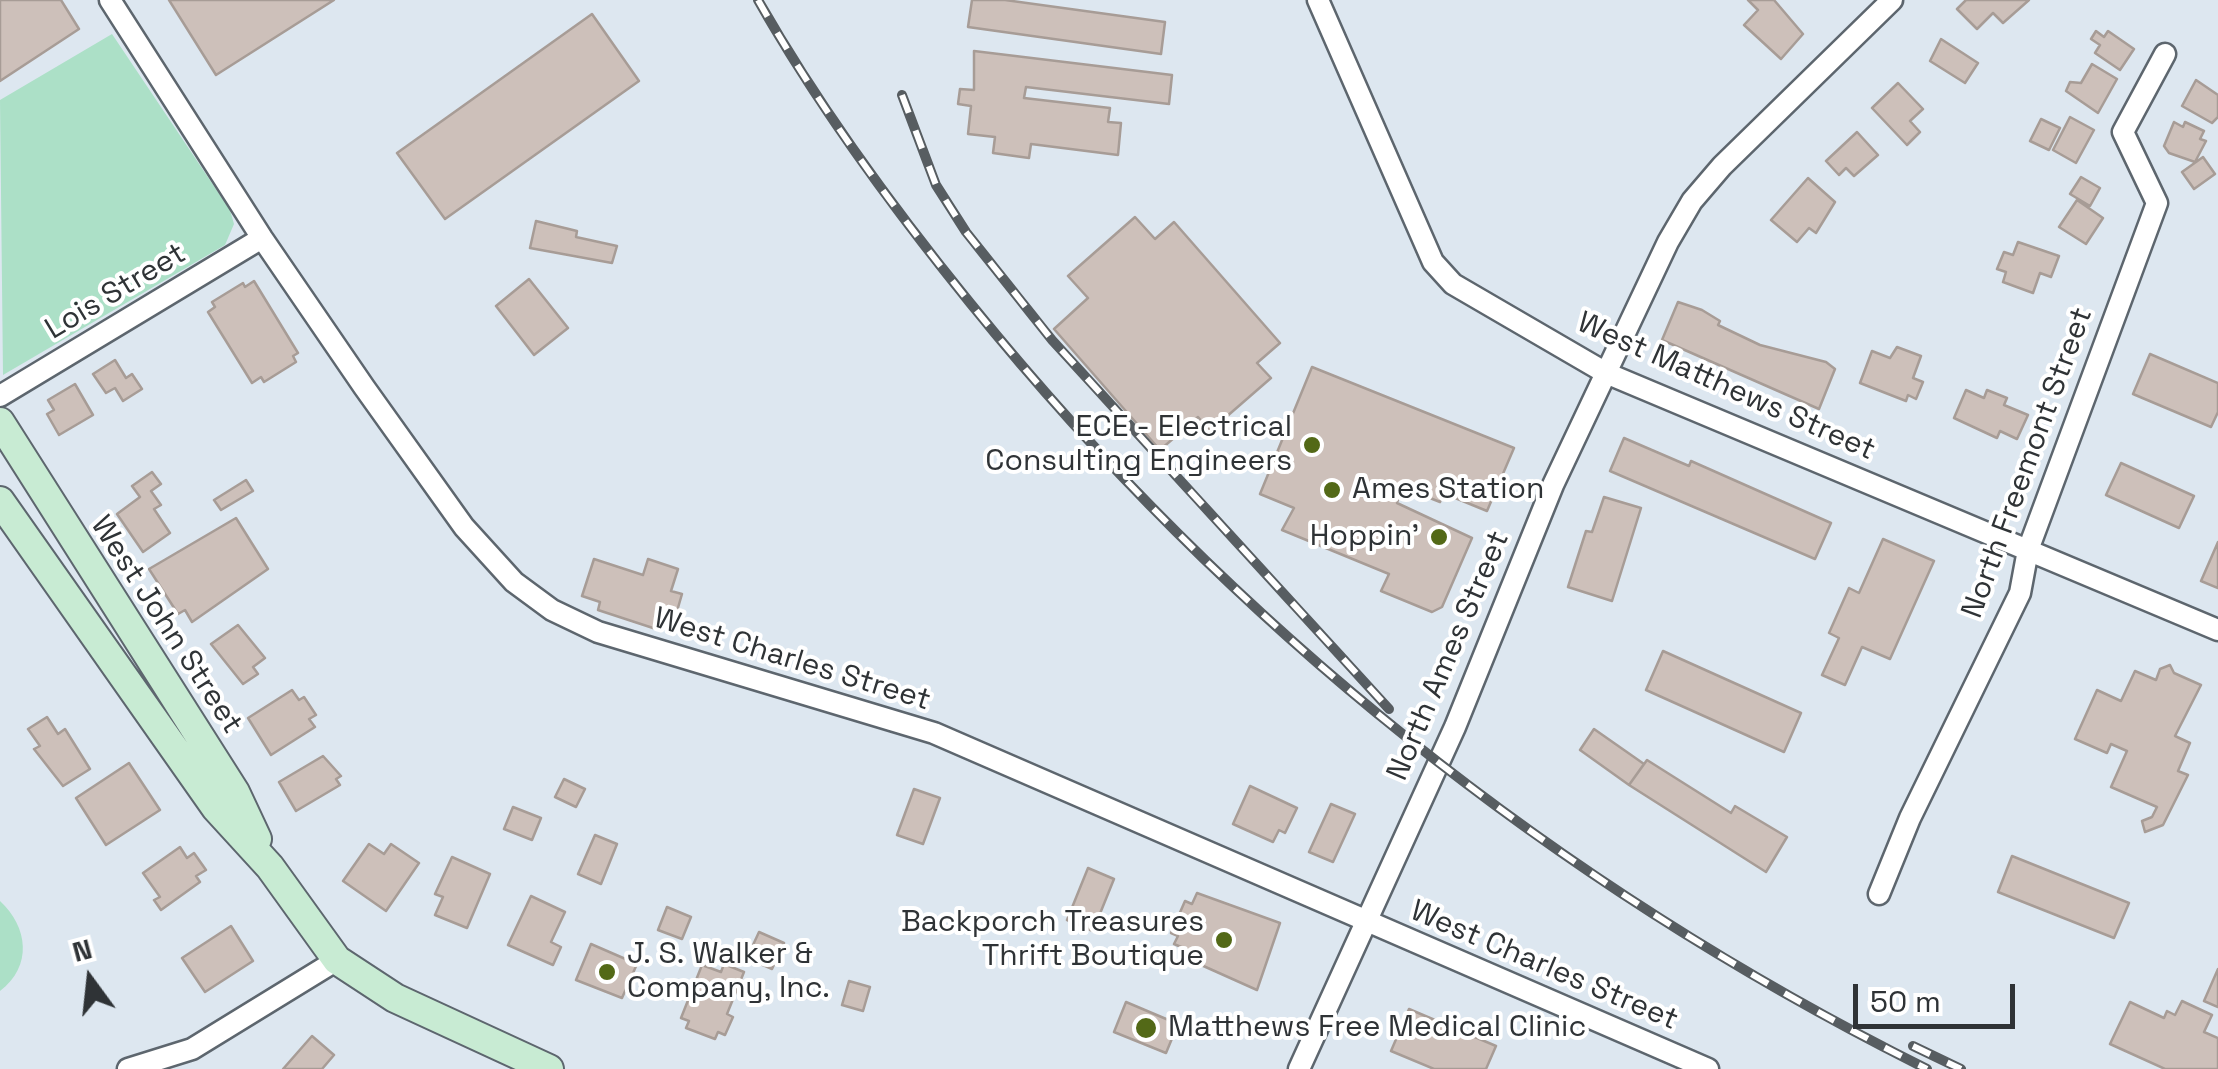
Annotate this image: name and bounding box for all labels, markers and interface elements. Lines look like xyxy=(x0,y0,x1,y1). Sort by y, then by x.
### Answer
street label: Lois Street xyxy=(39,236,193,348)
street label: North Freemont Street xyxy=(1955,303,2101,623)
street label: West Matthews Street xyxy=(1572,305,1880,469)
place label: ECE - Electrical Consulting Engineers xyxy=(985,410,1292,480)
marker: ECE - Electrical Consulting Engineers xyxy=(1301,434,1323,456)
place label: Ames Station xyxy=(1352,472,1544,508)
marker: Ames Station xyxy=(1321,479,1343,501)
street label: West John Street xyxy=(82,509,250,741)
place label: Hoppin' xyxy=(1310,519,1419,555)
street label: North Ames Street xyxy=(1380,526,1518,786)
marker: Hoppin' xyxy=(1428,526,1450,548)
street label: West Charles Street xyxy=(649,601,935,719)
street label: West Charles Street xyxy=(1405,893,1683,1039)
place label: Backporch Treasures Thrift Boutique xyxy=(901,905,1204,976)
north arrow xyxy=(40,929,140,1029)
marker: Backporch Treasures Thrift Boutique xyxy=(1213,929,1235,951)
text: N xyxy=(69,930,96,970)
place label: J. S. Walker & Company, Inc. xyxy=(627,937,830,1008)
marker: J. S. Walker & Company, Inc. xyxy=(596,961,618,983)
scale bar xyxy=(1858,964,2020,1026)
text: 50 m xyxy=(1870,982,1941,1021)
place label: Matthews Free Medical Clinic xyxy=(1168,1010,1586,1046)
marker: Matthews Free Medical Clinic xyxy=(1133,1015,1159,1041)

